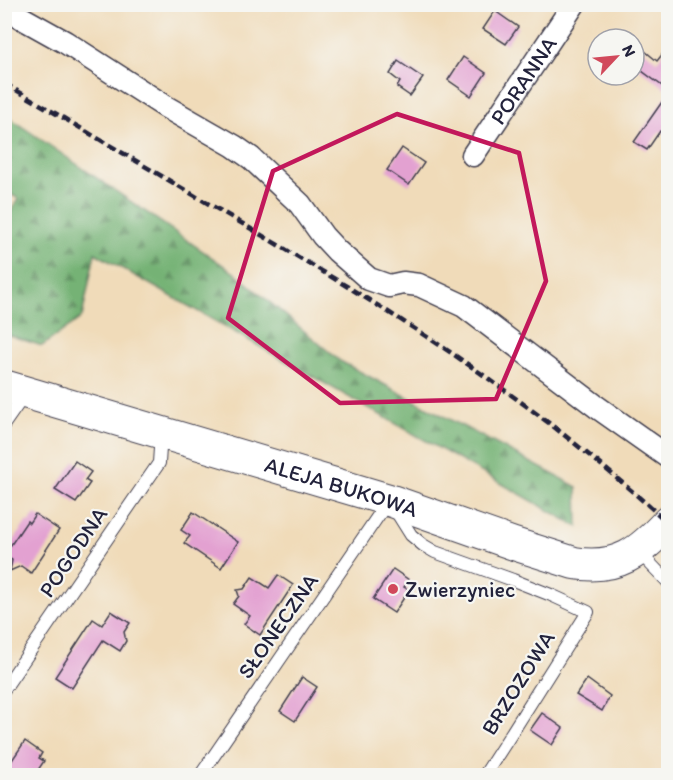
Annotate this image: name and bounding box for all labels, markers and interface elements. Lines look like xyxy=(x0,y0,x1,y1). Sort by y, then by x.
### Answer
north arrow xyxy=(586,27,646,87)
street label: PORANNA xyxy=(484,31,562,129)
text: N xyxy=(618,42,640,60)
street label: ALEJA BUKOWA xyxy=(262,450,422,523)
street label: POGODNA xyxy=(33,502,113,602)
street label: SŁONECZNA xyxy=(232,568,324,684)
place label: Zwierzyniec xyxy=(405,576,515,603)
marker: Zwierzyniec xyxy=(386,582,400,596)
street label: BRZOZOWA xyxy=(475,626,561,740)

